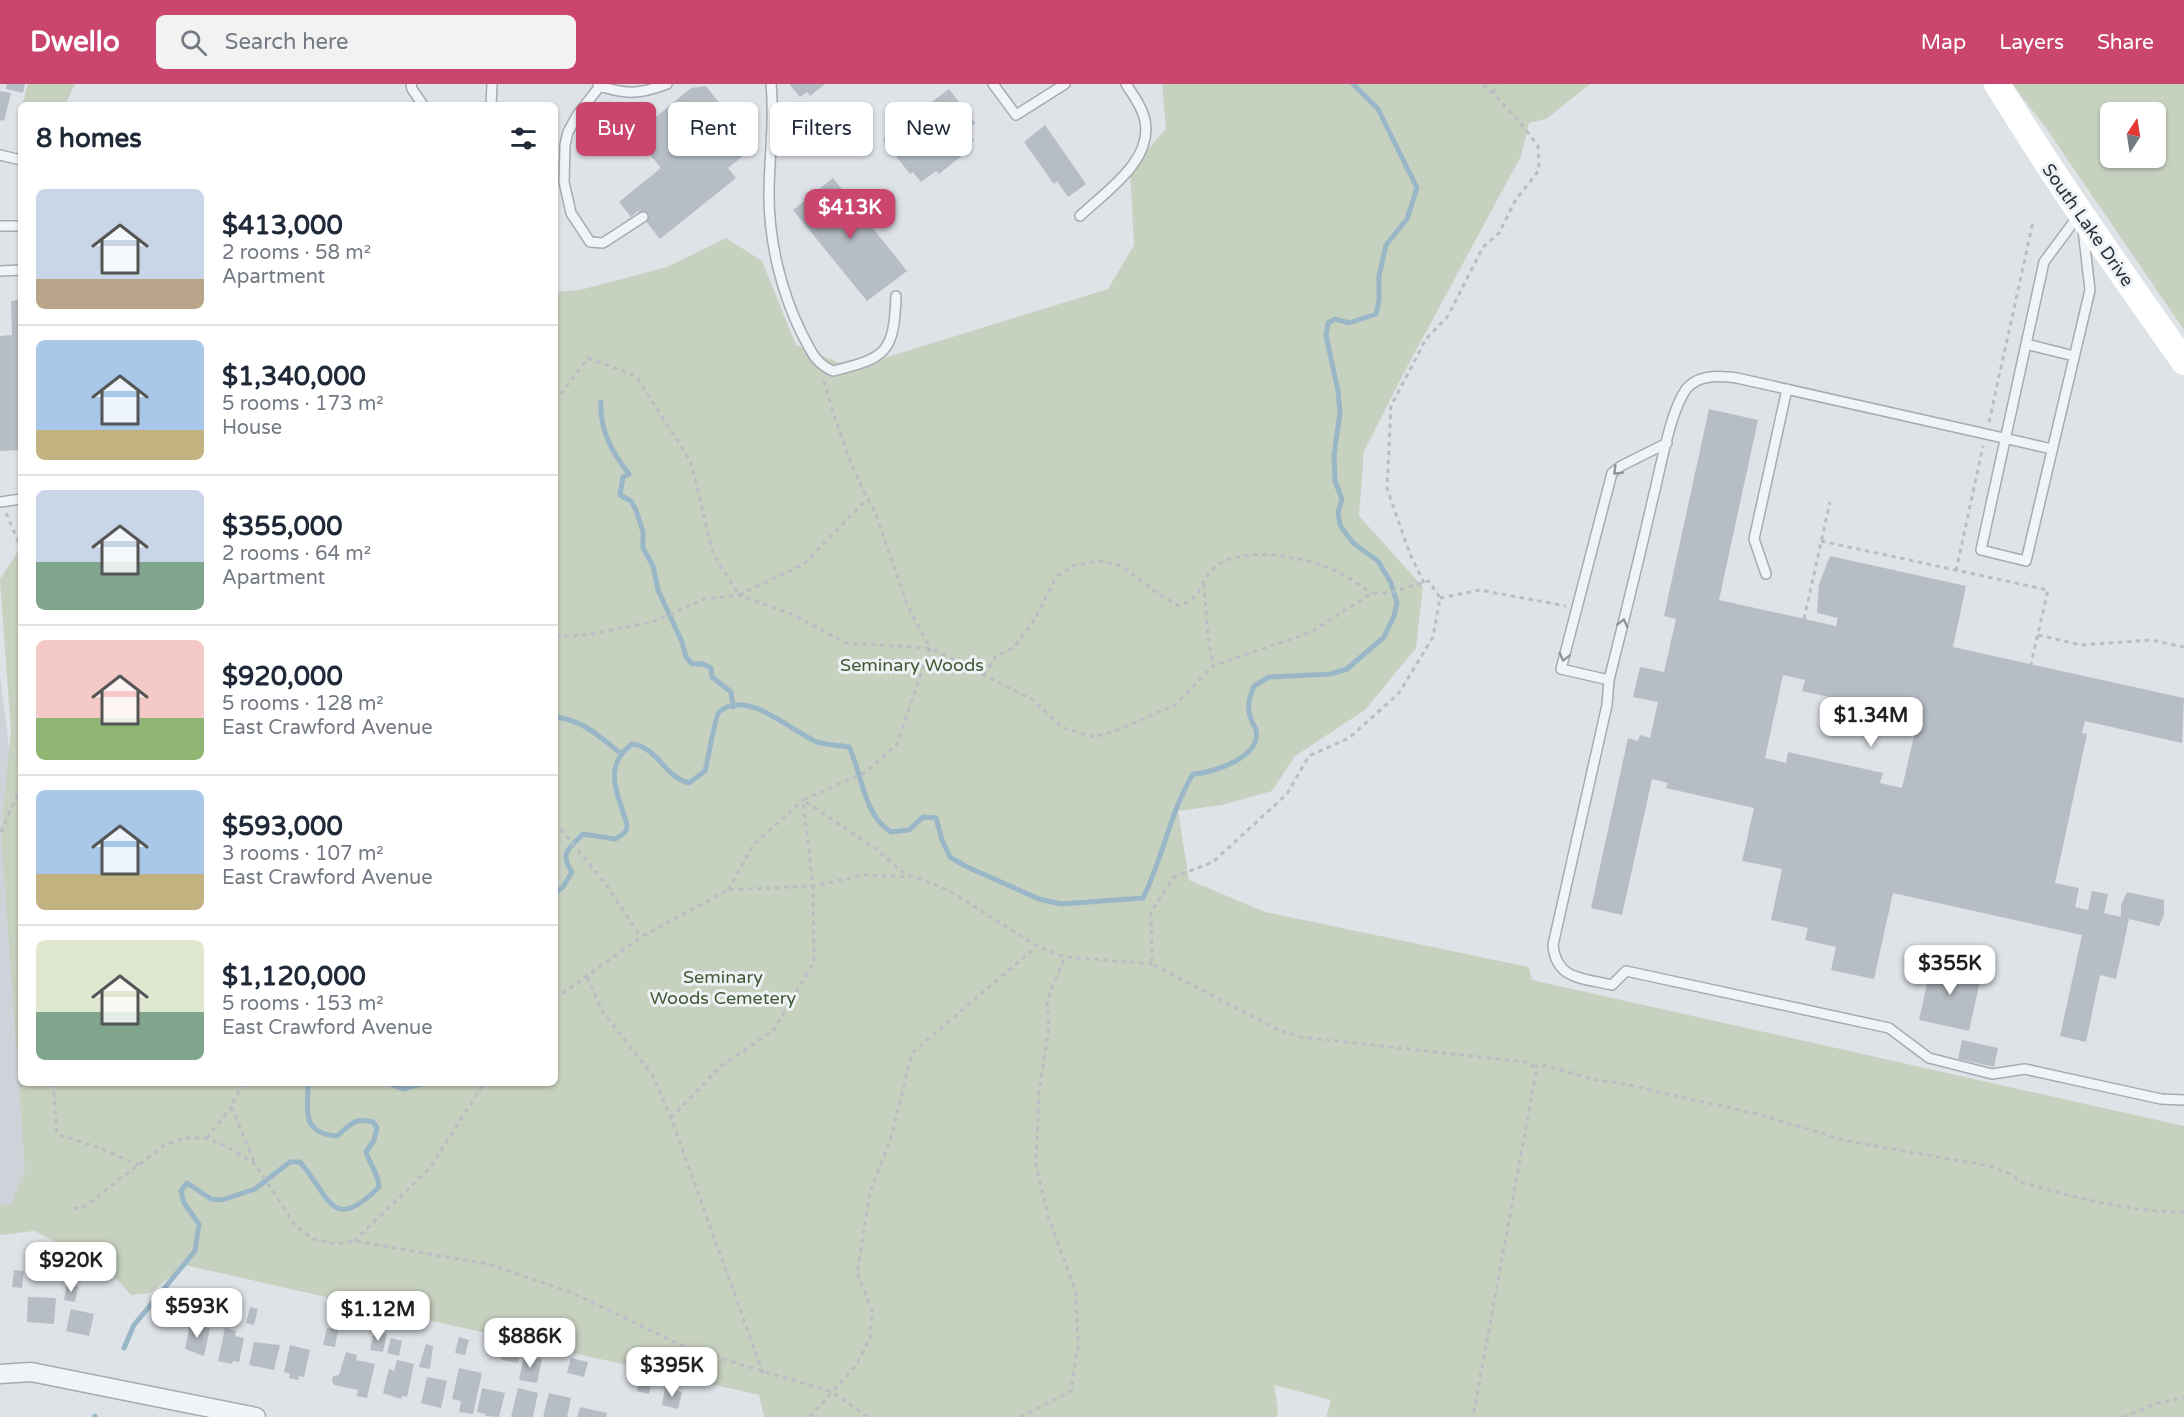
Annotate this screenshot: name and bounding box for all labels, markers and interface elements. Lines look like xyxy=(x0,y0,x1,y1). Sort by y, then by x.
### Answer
search box xyxy=(156,15,576,69)
text: Dwello xyxy=(30,25,120,59)
icon: search xyxy=(177,26,210,59)
text: Search here xyxy=(225,29,349,55)
text: Map xyxy=(1921,30,1966,55)
text: Layers xyxy=(1999,30,2064,55)
text: Share xyxy=(2097,30,2154,55)
chip: Buy xyxy=(576,102,656,156)
chip: Rent xyxy=(668,102,758,156)
chip: Filters xyxy=(770,102,873,156)
chip: New xyxy=(885,102,972,156)
north arrow xyxy=(2100,102,2166,168)
map controls xyxy=(2100,102,2166,168)
icon: filters xyxy=(507,122,540,155)
text: 8 homes xyxy=(36,123,142,154)
street label: South Lake Drive xyxy=(2037,159,2139,291)
pin: $413K xyxy=(808,189,892,240)
text: $413K xyxy=(818,196,882,220)
text: $413,000 xyxy=(222,210,343,241)
icon: home xyxy=(84,213,156,285)
text: 2 rooms · 58 m² xyxy=(222,241,371,265)
text: Apartment xyxy=(222,265,325,289)
text: $1,340,000 xyxy=(222,361,366,392)
icon: home xyxy=(84,364,156,436)
text: 5 rooms · 173 m² xyxy=(222,392,384,416)
text: House xyxy=(222,416,282,440)
one-way arrow xyxy=(1613,464,1623,475)
text: $355,000 xyxy=(222,511,342,542)
icon: home xyxy=(84,514,156,586)
text: 2 rooms · 64 m² xyxy=(222,542,371,566)
text: Apartment xyxy=(222,566,325,590)
one-way arrow xyxy=(1615,619,1628,629)
one-way arrow xyxy=(1559,652,1572,662)
park label: Seminary Woods xyxy=(840,654,984,676)
text: $920,000 xyxy=(222,661,343,692)
icon: home xyxy=(84,664,156,736)
text: 5 rooms · 128 m² xyxy=(222,692,384,716)
pin: $1.34M xyxy=(1822,697,1920,748)
text: $1.34M xyxy=(1834,704,1908,728)
text: East Crawford Avenue xyxy=(222,716,433,740)
text: $593,000 xyxy=(222,811,343,842)
icon: home xyxy=(84,814,156,886)
text: 3 rooms · 107 m² xyxy=(222,842,384,866)
text: East Crawford Avenue xyxy=(222,866,433,890)
pin: $355K xyxy=(1908,945,1992,996)
text: $355K xyxy=(1918,952,1982,976)
text: $1,120,000 xyxy=(222,961,366,992)
icon: home xyxy=(84,964,156,1036)
park label: Seminary Woods Cemetery xyxy=(650,966,797,1009)
text: 5 rooms · 153 m² xyxy=(222,992,384,1016)
text: East Crawford Avenue xyxy=(222,1016,433,1040)
pin: $920K xyxy=(29,1242,113,1293)
text: $920K xyxy=(39,1249,103,1273)
pin: $593K xyxy=(155,1288,239,1339)
pin: $1.12M xyxy=(329,1291,427,1342)
text: $593K xyxy=(165,1295,229,1319)
text: $1.12M xyxy=(341,1298,415,1322)
pin: $886K xyxy=(488,1318,572,1369)
text: $886K xyxy=(498,1325,562,1349)
pin: $395K xyxy=(630,1347,714,1398)
text: $395K xyxy=(640,1354,704,1378)

